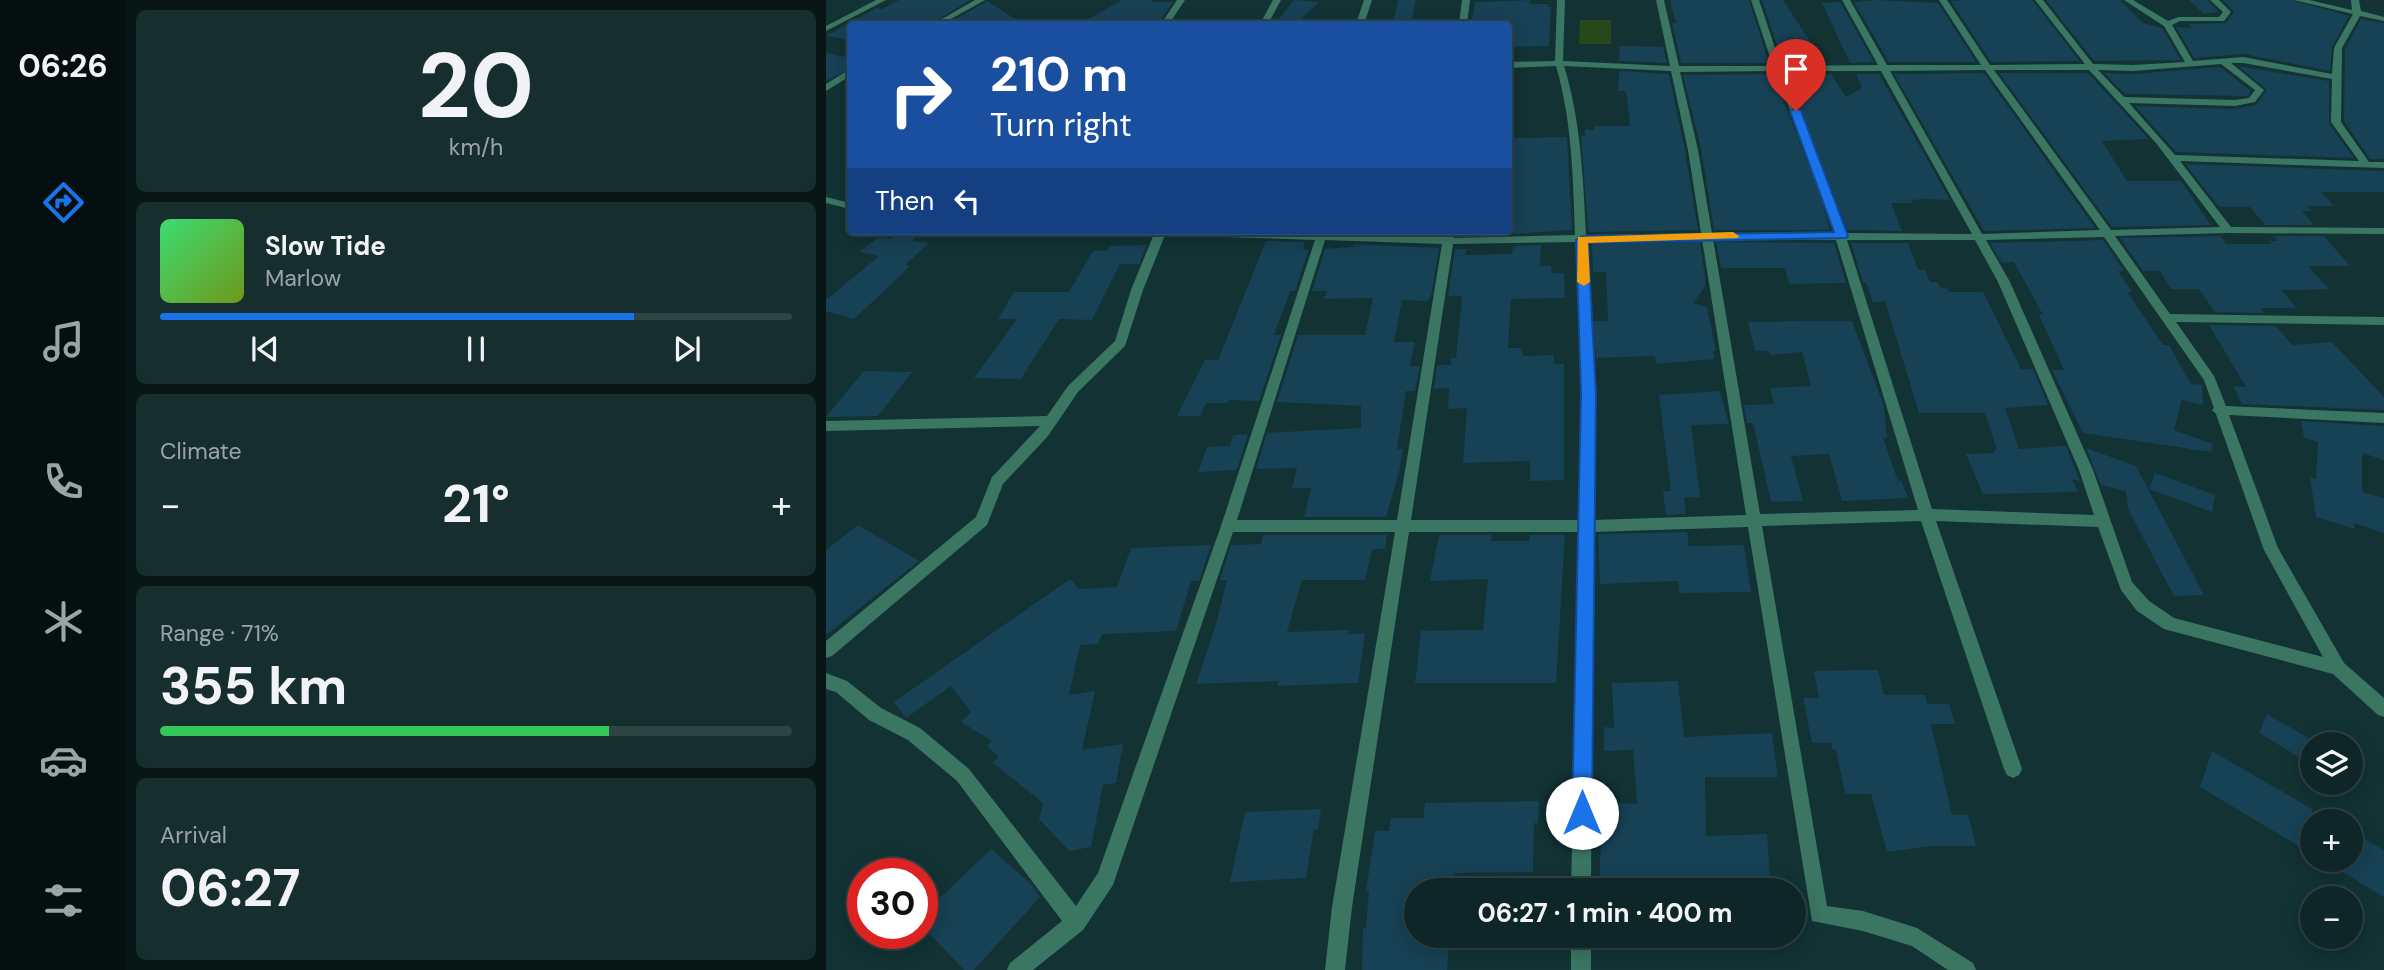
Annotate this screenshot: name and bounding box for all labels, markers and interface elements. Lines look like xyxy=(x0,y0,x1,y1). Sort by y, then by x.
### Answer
text: 20 xyxy=(418,27,534,145)
pin xyxy=(1766,39,1826,111)
text: 210 m xyxy=(990,42,1128,106)
text: 06:26 xyxy=(18,45,108,87)
icon: right xyxy=(875,49,966,140)
icon: arrive xyxy=(1777,50,1815,88)
text: Turn right xyxy=(990,104,1132,146)
text: km/h xyxy=(449,132,503,162)
icon: directions xyxy=(39,178,88,227)
icon: left xyxy=(948,182,986,220)
text: Then xyxy=(875,184,934,218)
text: Slow Tide xyxy=(265,229,386,263)
text: Marlow xyxy=(265,263,341,293)
icon: music xyxy=(39,317,88,366)
icon: previous xyxy=(246,330,284,368)
icon: pause xyxy=(457,330,495,368)
icon: next xyxy=(668,330,706,368)
text: Climate xyxy=(160,436,242,466)
icon: phone xyxy=(39,457,88,506)
text: 21° xyxy=(442,470,510,538)
text: − xyxy=(160,480,181,530)
text: + xyxy=(771,480,792,530)
icon: climate xyxy=(39,597,88,646)
text: Range · 71% xyxy=(160,618,279,648)
text: 355 km xyxy=(160,652,347,720)
map controls xyxy=(2300,732,2363,949)
button: layers xyxy=(2300,732,2363,795)
icon: car xyxy=(39,736,88,785)
position arrow xyxy=(1545,776,1619,850)
button: + xyxy=(2300,809,2363,872)
text: Arrival xyxy=(160,820,227,850)
text: 06:27 xyxy=(160,854,300,922)
speed limit sign: 30 xyxy=(847,858,938,949)
icon: filters xyxy=(39,876,88,925)
button: − xyxy=(2300,886,2363,949)
text: 06:27 · 1 min · 400 m xyxy=(1477,896,1733,930)

